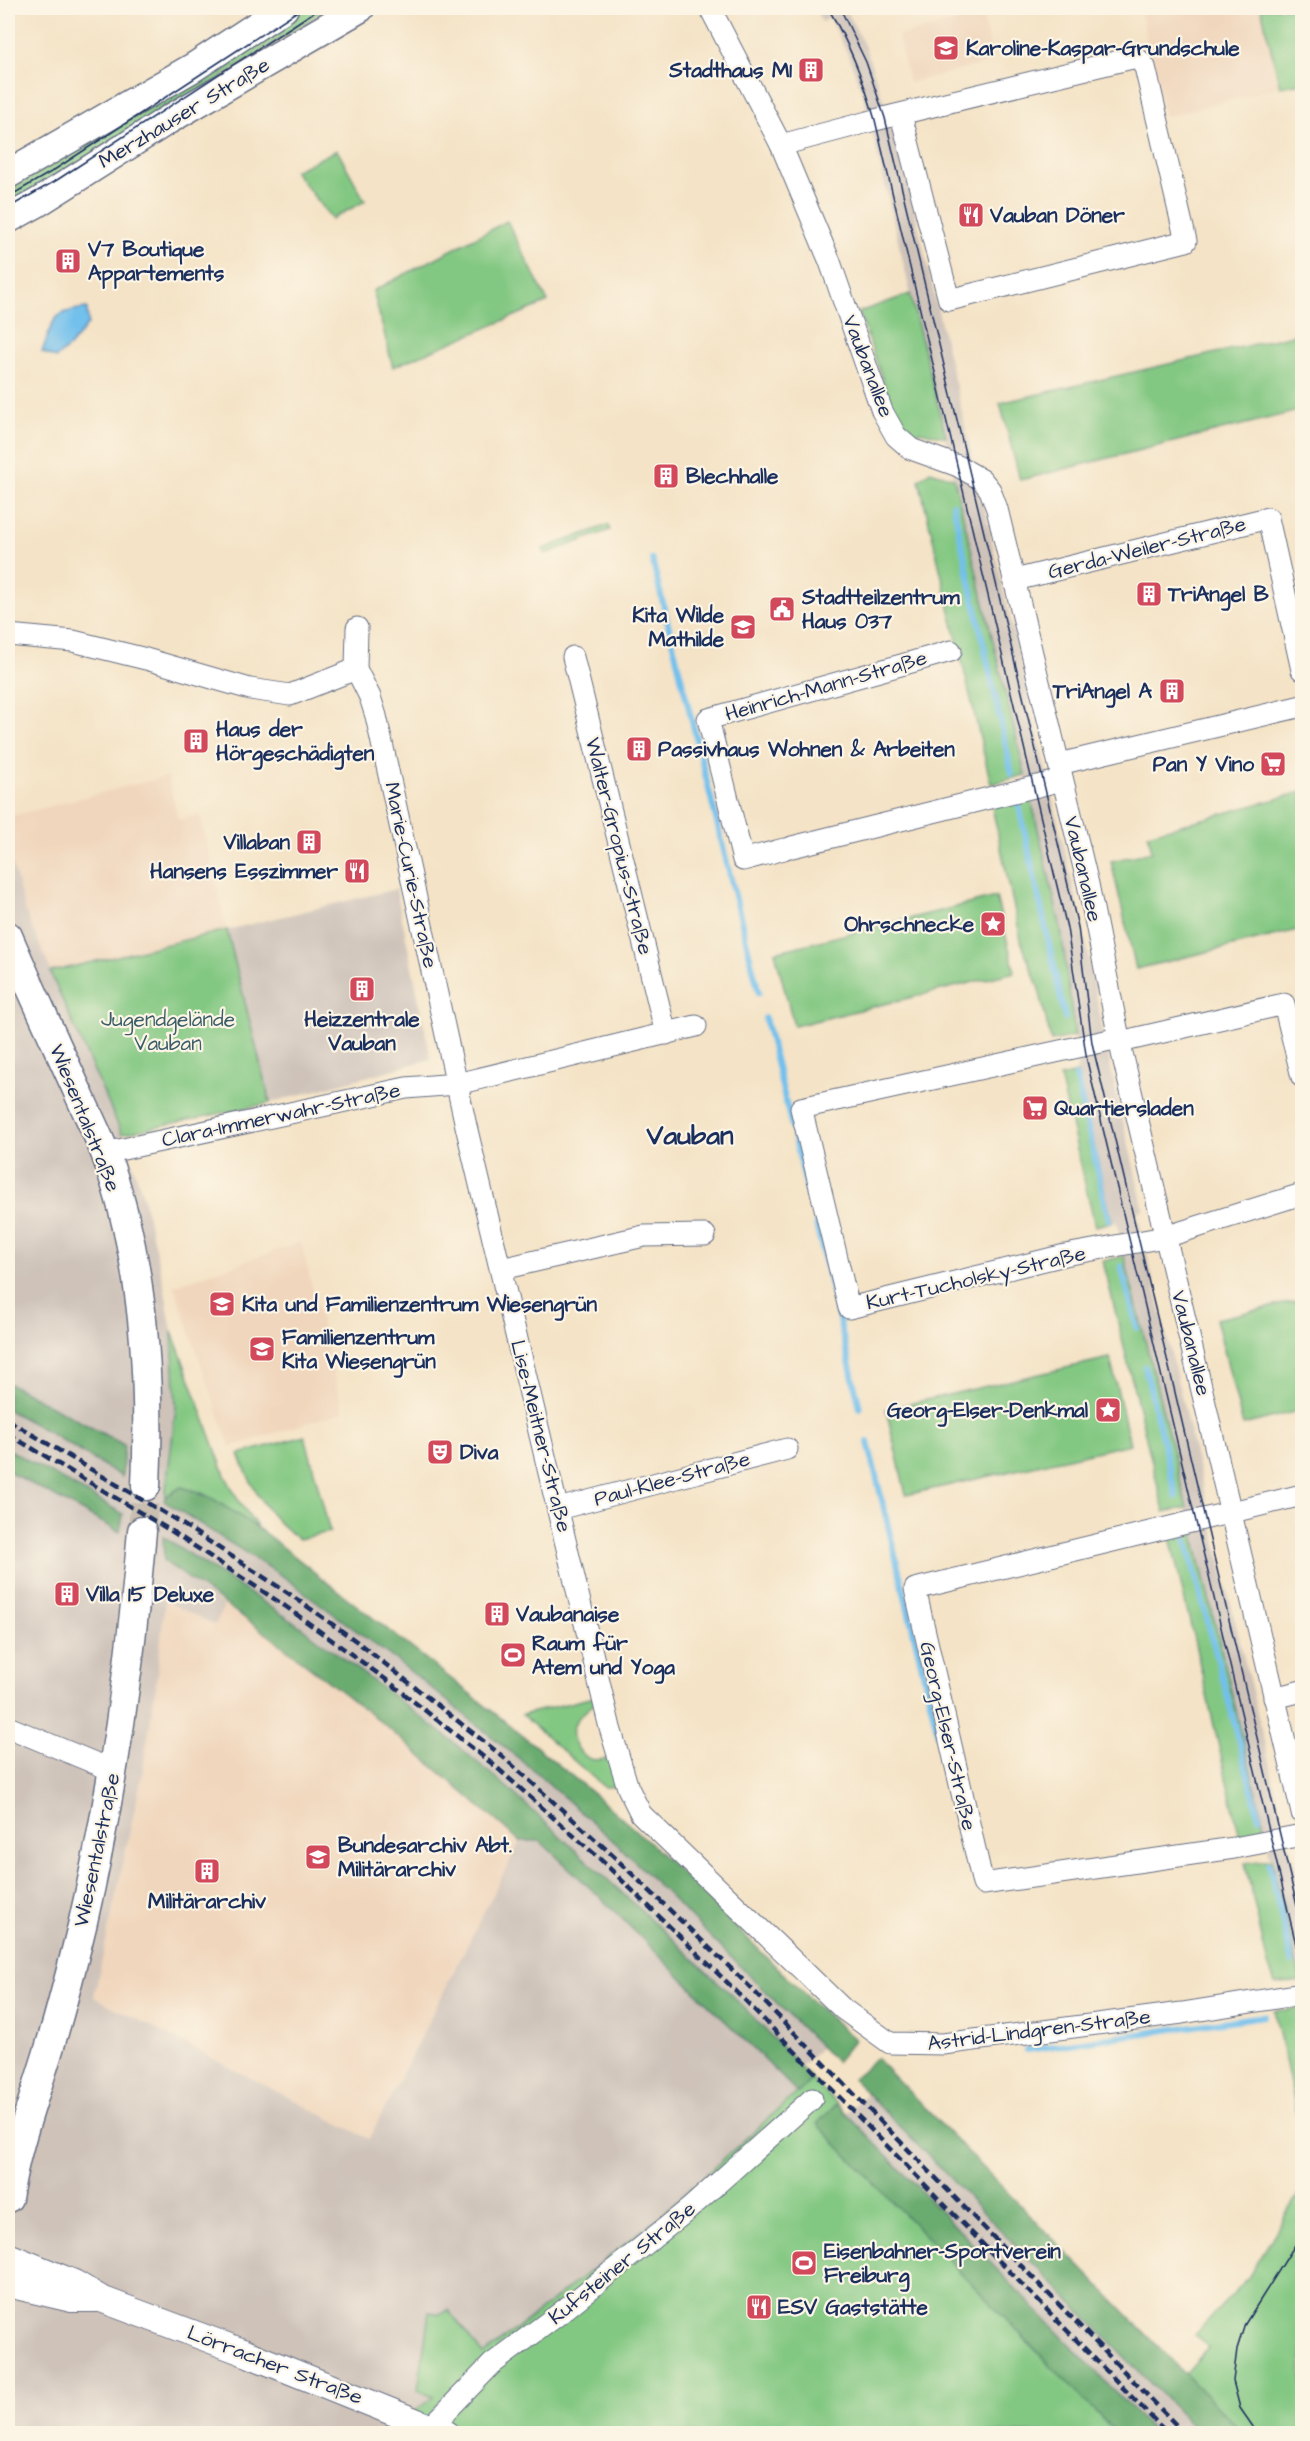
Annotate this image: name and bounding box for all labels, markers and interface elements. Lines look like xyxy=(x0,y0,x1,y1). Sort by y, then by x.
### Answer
school or university icon: Karoline-Kaspar-Grundschule xyxy=(931,33,961,63)
place label: Karoline-Kaspar-Grundschule xyxy=(966,34,1240,64)
street label: Merzhauser Straße xyxy=(93,50,275,176)
building icon: Stadthaus M1 xyxy=(796,55,826,85)
place label: Stadthaus M1 xyxy=(668,56,792,85)
restaurant icon: Vauban Döner xyxy=(956,200,986,230)
place label: Vauban Döner xyxy=(989,201,1125,230)
place label: V7 Boutique Appartements xyxy=(87,235,225,289)
building icon: V7 Boutique Appartements xyxy=(53,246,83,276)
street label: Vaubanallee xyxy=(835,311,901,421)
building icon: Blechhalle xyxy=(651,461,681,491)
place label: Blechhalle xyxy=(686,462,779,491)
street label: Gerda-Weiler-Straße xyxy=(1045,509,1249,587)
building icon: TriAngel B xyxy=(1134,579,1164,609)
place label: TriAngel B xyxy=(1167,580,1269,611)
place label: Stadtteilzentrum Haus 037 xyxy=(801,583,960,636)
public building icon: Stadtteilzentrum Haus 037 xyxy=(767,594,797,624)
place label: Kita Wilde Mathilde xyxy=(632,601,725,654)
school or university icon: Kita Wilde Mathilde xyxy=(728,612,758,642)
street label: Heinrich-Mann-Straße xyxy=(722,643,930,729)
building icon: TriAngel A xyxy=(1157,676,1187,706)
place label: TriAngel A xyxy=(1052,677,1153,708)
place label: Haus der Hörgeschädigten xyxy=(216,715,375,770)
building icon: Haus der Hörgeschädigten xyxy=(181,726,211,756)
street label: Walter-Gropius-Straße xyxy=(577,734,660,958)
building icon: Passivhaus Wohnen & Arbeiten xyxy=(624,734,654,764)
place label: Passivhaus Wohnen & Arbeiten xyxy=(658,735,955,764)
supermarket icon: Pan Y Vino xyxy=(1258,749,1288,779)
place label: Pan Y Vino xyxy=(1153,750,1254,779)
street label: Marie-Curie-Straße xyxy=(377,779,445,971)
street label: Vaubanallee xyxy=(1057,813,1109,925)
building icon: Villaban xyxy=(294,827,324,857)
place label: Villaban xyxy=(222,828,291,857)
restaurant icon: Hansens Esszimmer xyxy=(342,856,372,886)
place label: Hansens Esszimmer xyxy=(150,857,338,886)
place icon: Ohrschnecke xyxy=(978,909,1008,939)
place label: Ohrschnecke xyxy=(844,910,975,939)
building icon: Heizzentrale Vauban xyxy=(347,974,377,1004)
park label: Jugendgelände Vauban xyxy=(101,1005,235,1058)
place label: Heizzentrale Vauban xyxy=(304,1005,420,1058)
street label: Wiesentalstraße xyxy=(42,1040,128,1196)
street label: Clara-Immerwahr-Straße xyxy=(159,1076,403,1154)
supermarket icon: Quartiersladen xyxy=(1020,1093,1050,1123)
place label: Quartiersladen xyxy=(1054,1094,1194,1123)
district label: Vauban xyxy=(646,1117,734,1155)
street label: Kurt-Tucholsky-Straße xyxy=(863,1239,1089,1319)
street label: Vaubanallee xyxy=(1164,1287,1218,1399)
school or university icon: Kita und Familienzentrum Wiesengrün xyxy=(207,1289,237,1319)
place label: Kita und Familienzentrum Wiesengrün xyxy=(242,1290,597,1321)
place label: Familienzentrum Kita Wiesengrün xyxy=(282,1323,436,1378)
school or university icon: Familienzentrum Kita Wiesengrün xyxy=(247,1334,277,1364)
street label: Lise-Meitner-Straße xyxy=(503,1337,579,1535)
place icon: Georg-Elser-Denkmal xyxy=(1093,1395,1123,1425)
place label: Georg-Elser-Denkmal xyxy=(887,1396,1089,1427)
theatre icon: Diva xyxy=(425,1437,455,1467)
place label: Diva xyxy=(460,1438,499,1467)
street label: Paul-Klee-Straße xyxy=(591,1444,753,1514)
building icon: Villa 15 Deluxe xyxy=(52,1579,82,1609)
place label: Villa 15 Deluxe xyxy=(85,1580,215,1609)
building icon: Vaubanaise xyxy=(482,1599,512,1629)
place label: Vaubanaise xyxy=(515,1600,620,1629)
place label: Raum für Atem und Yoga xyxy=(532,1629,675,1684)
street label: Georg-Elser-Straße xyxy=(910,1639,984,1834)
sports icon: Raum für Atem und Yoga xyxy=(498,1640,528,1670)
street label: Wiesentalstraße xyxy=(67,1770,127,1930)
place label: Bundesarchiv Abt. Militärarchiv xyxy=(338,1831,512,1884)
school or university icon: Bundesarchiv Abt. Militärarchiv xyxy=(303,1842,333,1872)
building icon: Militärarchiv xyxy=(192,1856,222,1886)
place label: Militärarchiv xyxy=(148,1887,266,1916)
street label: Astrid-Lindgren-Straße xyxy=(926,2002,1153,2060)
street label: Kufsteiner Straße xyxy=(542,2195,702,2331)
place label: Eisenbahner-Sportverein Freiburg xyxy=(824,2237,1061,2292)
sports icon: Eisenbahner-Sportverein Freiburg xyxy=(789,2248,819,2278)
restaurant icon: ESV Gaststätte xyxy=(744,2292,774,2322)
place label: ESV Gaststätte xyxy=(778,2293,928,2322)
street label: Lörracher Straße xyxy=(183,2318,367,2412)

